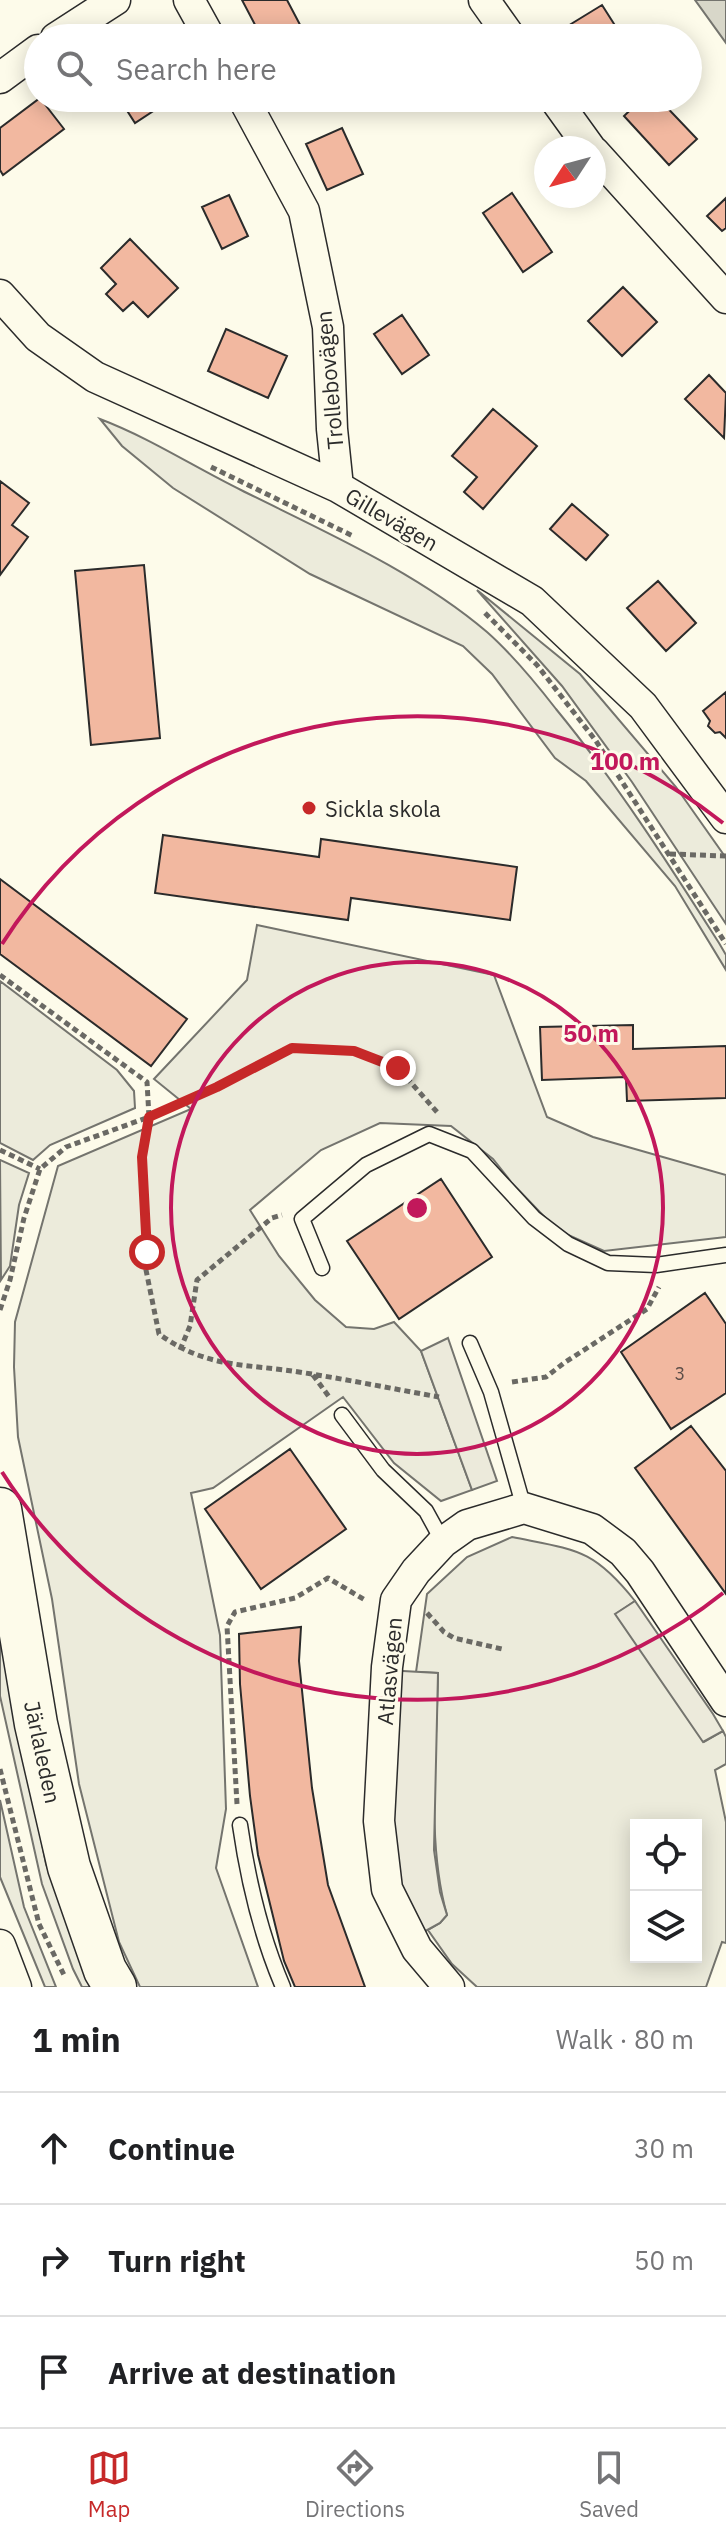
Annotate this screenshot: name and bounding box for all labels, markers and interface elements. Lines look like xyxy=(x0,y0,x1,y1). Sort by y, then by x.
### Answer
search box xyxy=(24,24,702,112)
icon: search xyxy=(52,46,96,90)
text: Search here xyxy=(116,49,277,88)
north arrow xyxy=(534,136,606,208)
street label: Trollebovägen xyxy=(308,309,350,451)
street label: Gillevägen xyxy=(340,481,444,557)
text: 100 m xyxy=(590,745,660,777)
place label: Sickla skola xyxy=(325,794,441,823)
marker: Sickla skola xyxy=(300,799,318,817)
text: 50 m xyxy=(563,1017,619,1049)
route end xyxy=(380,1050,416,1086)
centre of rings xyxy=(403,1194,431,1222)
route start xyxy=(129,1234,165,1270)
house number: 3 xyxy=(675,1362,685,1385)
street label: Atlasvägen xyxy=(370,1616,408,1726)
street label: Järlaleden xyxy=(18,1698,68,1806)
map controls xyxy=(630,1819,702,1963)
button: locate xyxy=(630,1819,702,1891)
button: layers xyxy=(630,1891,702,1963)
text: 1 min xyxy=(32,2017,121,2061)
text: Walk · 80 m xyxy=(556,2022,694,2056)
icon: ahead xyxy=(32,2126,76,2170)
text: Continue xyxy=(108,2129,235,2168)
text: 30 m xyxy=(634,2131,694,2165)
icon: right xyxy=(32,2238,76,2282)
text: Turn right xyxy=(108,2241,246,2280)
text: 50 m xyxy=(634,2243,694,2277)
icon: arrive xyxy=(32,2350,76,2394)
text: Arrive at destination xyxy=(108,2353,396,2392)
tab: Map xyxy=(87,2446,131,2523)
tab: Directions xyxy=(305,2446,405,2523)
tab: Saved xyxy=(579,2446,639,2523)

